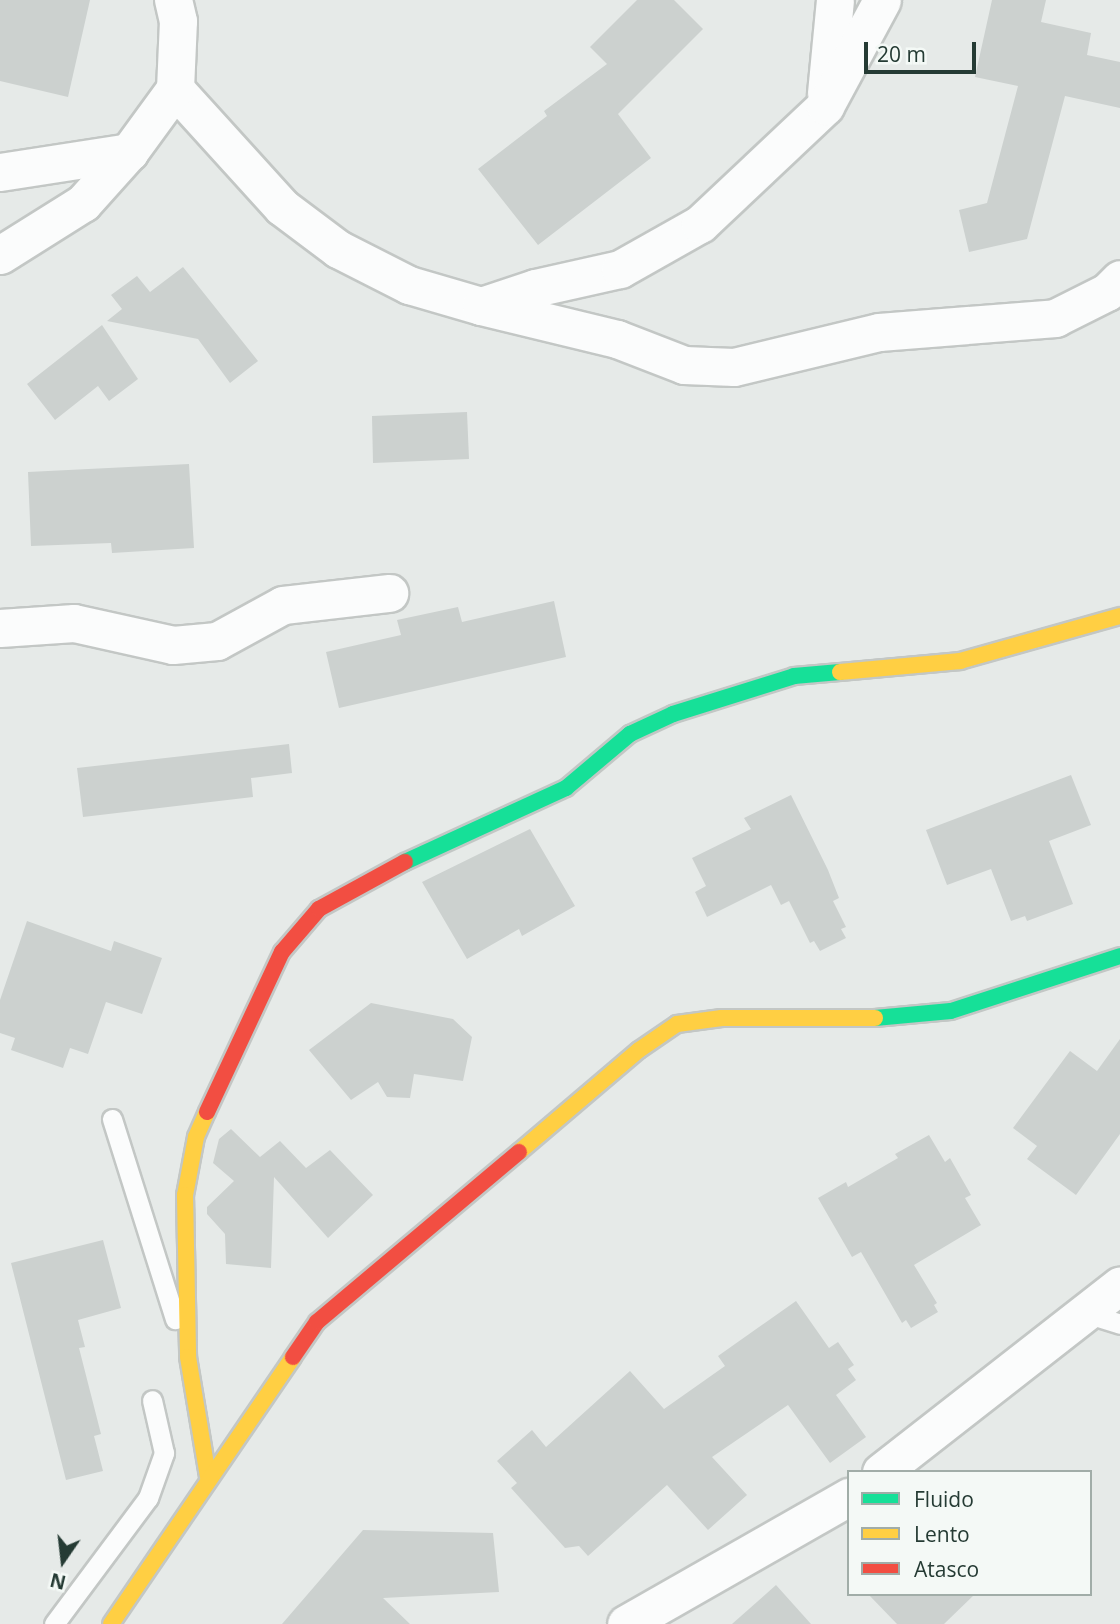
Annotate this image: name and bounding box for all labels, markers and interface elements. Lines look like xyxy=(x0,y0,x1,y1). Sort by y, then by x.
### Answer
scale bar xyxy=(868,28,980,72)
text: 20 m xyxy=(877,40,926,68)
legend xyxy=(847,1470,1092,1596)
text: Fluido xyxy=(914,1485,974,1513)
text: Lento xyxy=(914,1520,970,1548)
north arrow xyxy=(28,1526,98,1596)
text: Atasco xyxy=(914,1555,979,1583)
text: N xyxy=(47,1567,69,1596)

